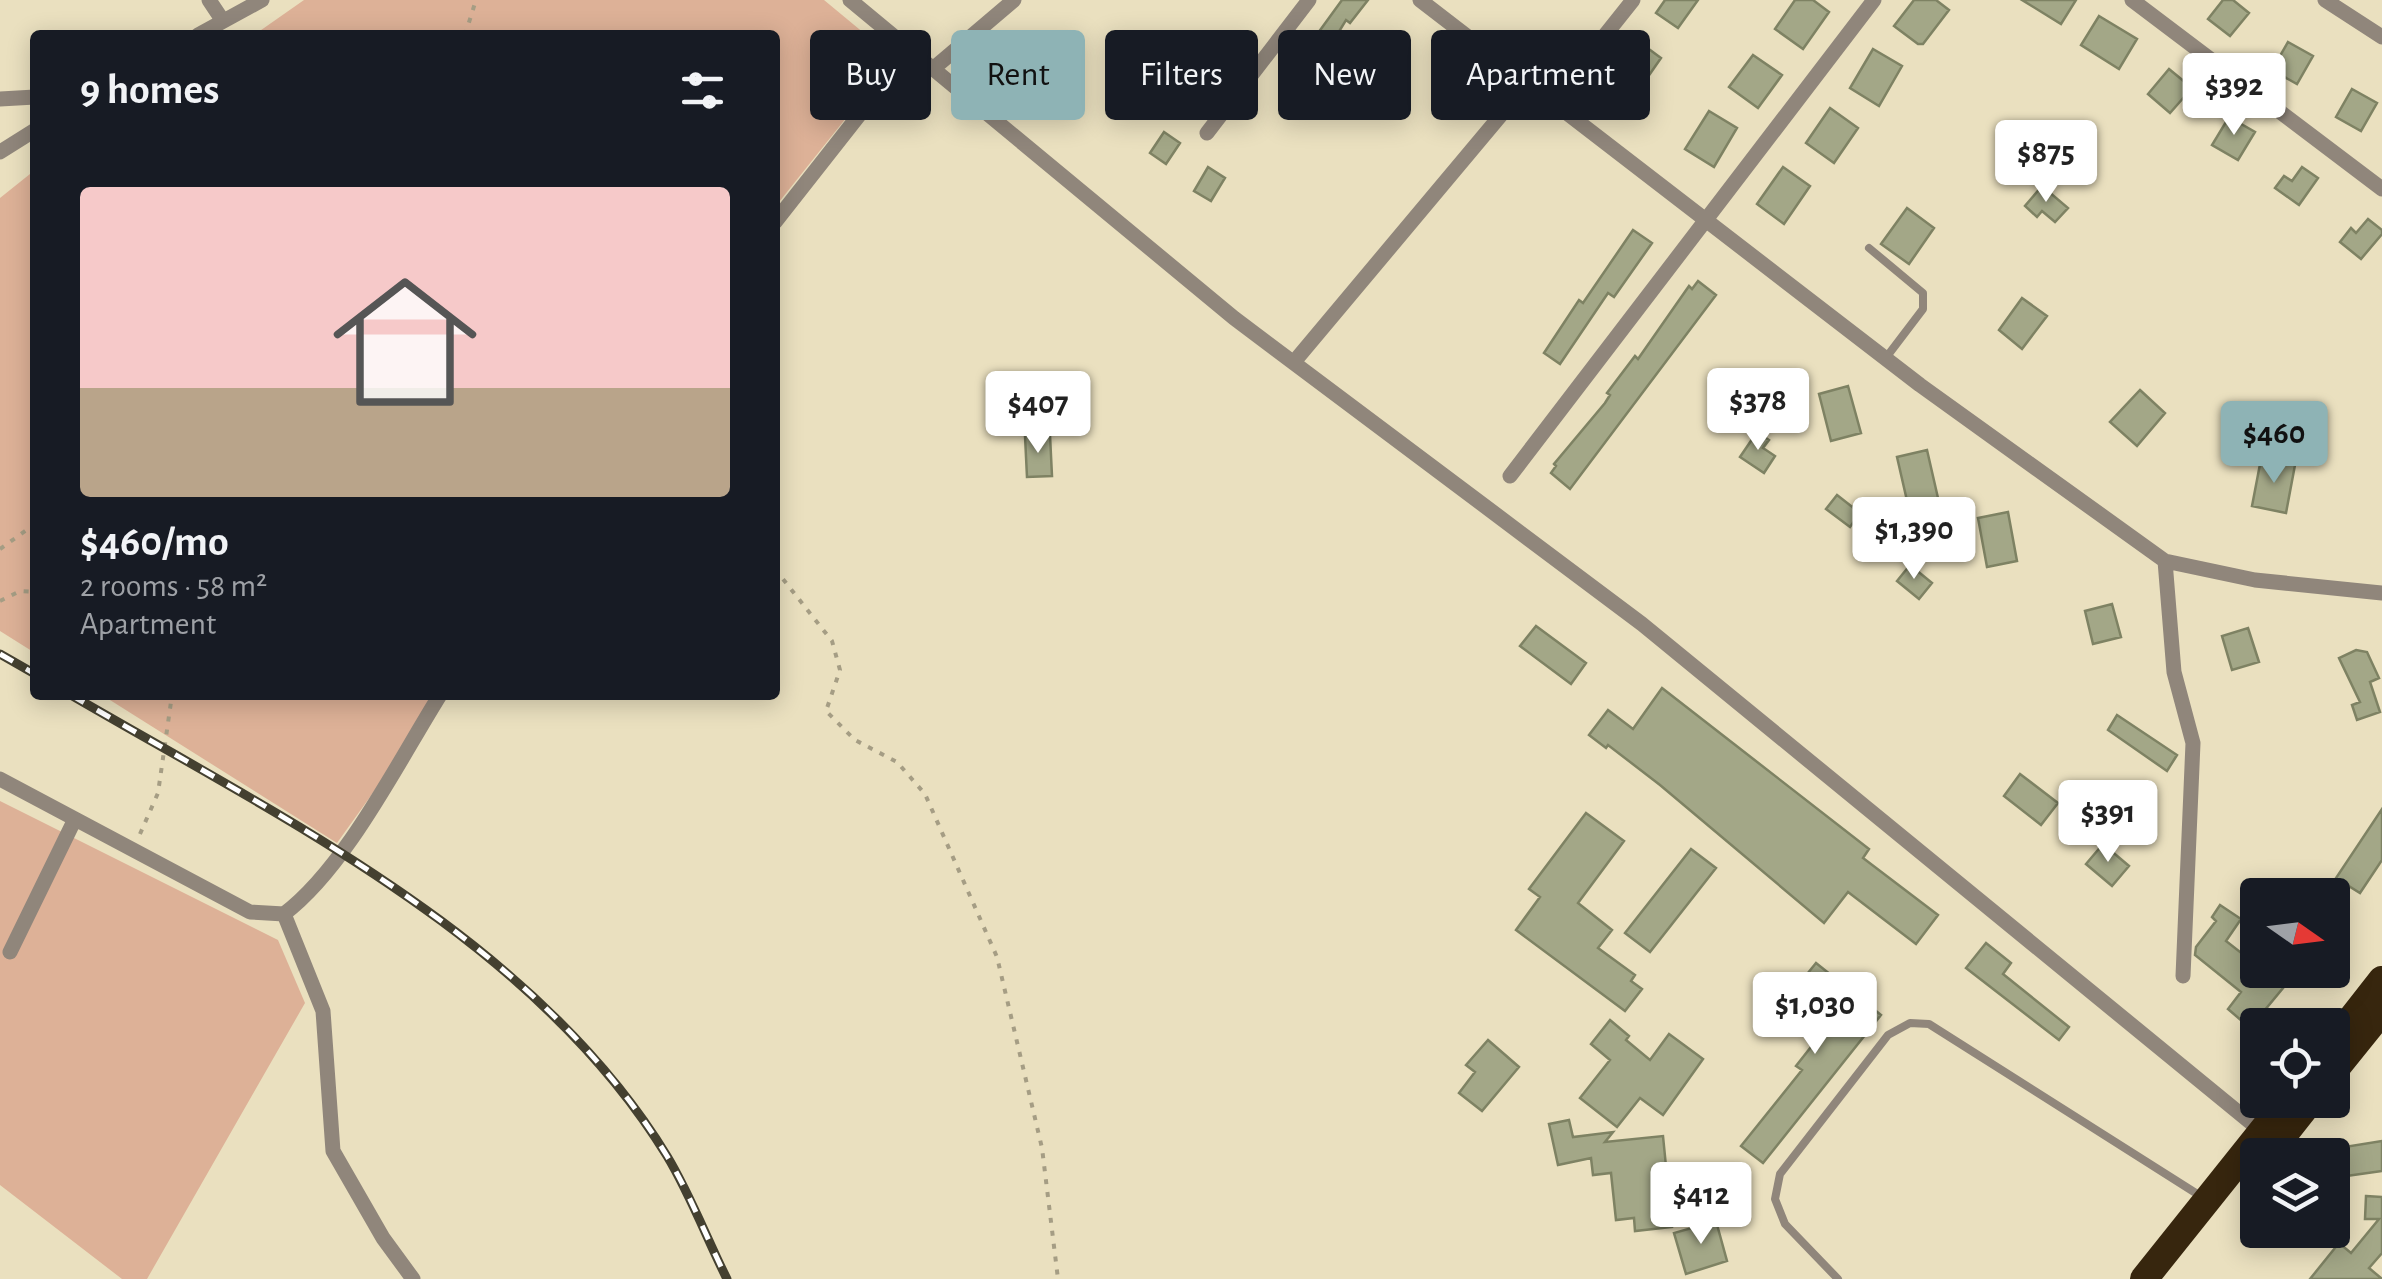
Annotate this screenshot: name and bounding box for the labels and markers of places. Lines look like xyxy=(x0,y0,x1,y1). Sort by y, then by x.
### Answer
pin: $392 xyxy=(2175,53,2293,138)
pin: $875 xyxy=(1987,120,2105,205)
pin: $378 xyxy=(1699,368,1817,453)
pin: $407 xyxy=(979,371,1097,456)
pin: $460 xyxy=(2215,401,2333,486)
pin: $1,390 xyxy=(1833,497,1995,582)
pin: $391 xyxy=(2049,780,2167,865)
pin: $1,030 xyxy=(1734,972,1896,1057)
pin: $412 xyxy=(1642,1162,1760,1247)

